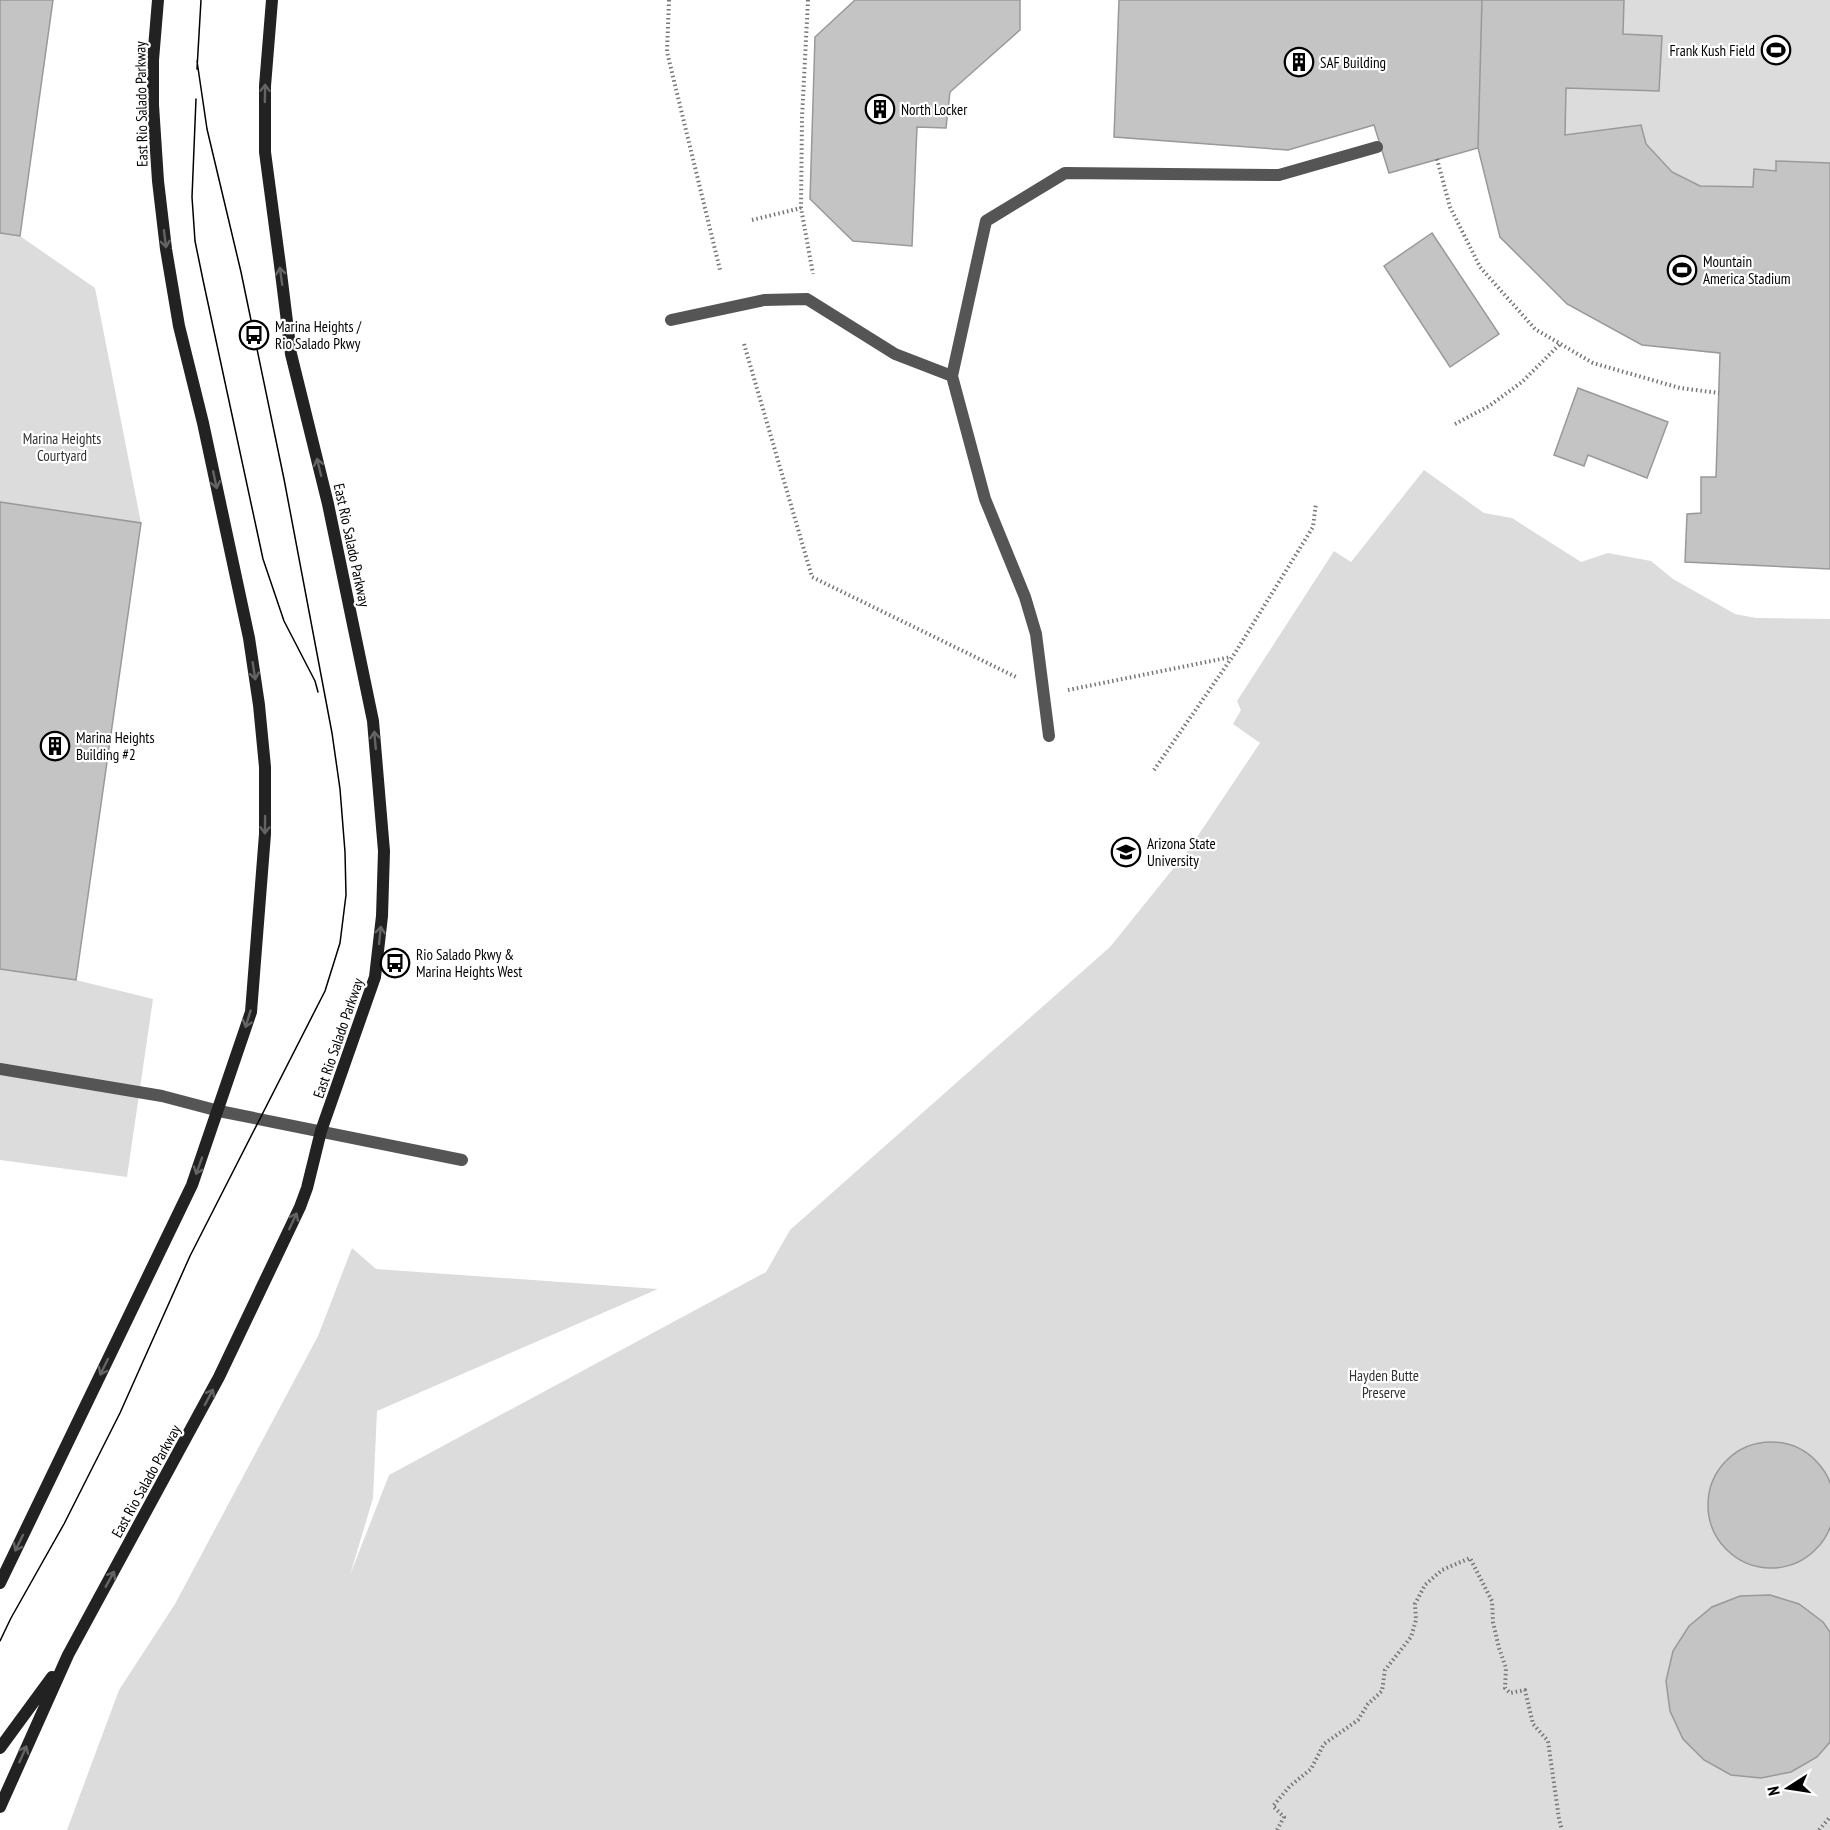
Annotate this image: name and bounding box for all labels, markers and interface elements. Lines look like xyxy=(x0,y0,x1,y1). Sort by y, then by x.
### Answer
sports icon: Frank Kush Field xyxy=(1760,34,1792,66)
street label: East Rio Salado Parkway xyxy=(130,41,152,167)
place label: Frank Kush Field xyxy=(1669,41,1755,60)
building icon: SAF Building xyxy=(1283,46,1315,78)
place label: SAF Building xyxy=(1320,53,1386,72)
one-way arrow xyxy=(260,84,271,104)
building icon: North Locker xyxy=(864,93,896,125)
place label: North Locker xyxy=(901,100,968,119)
one-way arrow xyxy=(160,229,171,249)
place label: Mountain America Stadium xyxy=(1703,252,1791,288)
sports icon: Mountain America Stadium xyxy=(1666,254,1698,286)
one-way arrow xyxy=(275,267,286,286)
place label: Marina Heights / Rio Salado Pkwy xyxy=(275,317,362,353)
bus stop icon: Marina Heights / Rio Salado Pkwy xyxy=(238,319,270,351)
park label: Marina Heights Courtyard xyxy=(23,429,101,465)
one-way arrow xyxy=(313,458,325,477)
one-way arrow xyxy=(210,470,221,490)
street label: East Rio Salado Parkway xyxy=(330,482,374,609)
one-way arrow xyxy=(249,661,260,681)
place label: Marina Heights Building #2 xyxy=(76,728,154,764)
building icon: Marina Heights Building #2 xyxy=(39,730,71,762)
one-way arrow xyxy=(369,731,380,751)
one-way arrow xyxy=(259,815,271,835)
place label: Arizona State University xyxy=(1147,834,1216,870)
school or university icon: Arizona State University xyxy=(1110,836,1142,868)
one-way arrow xyxy=(375,925,386,945)
place label: Rio Salado Pkwy & Marina Heights West xyxy=(416,945,522,981)
bus stop icon: Rio Salado Pkwy & Marina Heights West xyxy=(379,947,411,979)
street label: East Rio Salado Parkway xyxy=(309,975,368,1101)
one-way arrow xyxy=(242,1009,253,1028)
one-way arrow xyxy=(193,1156,204,1175)
one-way arrow xyxy=(288,1212,299,1230)
one-way arrow xyxy=(98,1358,110,1376)
park label: Hayden Butte Preserve xyxy=(1349,1366,1419,1402)
one-way arrow xyxy=(204,1388,215,1406)
street label: East Rio Salado Parkway xyxy=(107,1421,185,1541)
one-way arrow xyxy=(13,1533,25,1551)
one-way arrow xyxy=(104,1571,116,1588)
one-way arrow xyxy=(18,1745,30,1763)
north arrow xyxy=(1758,1758,1818,1818)
text: N xyxy=(1763,1785,1784,1797)

